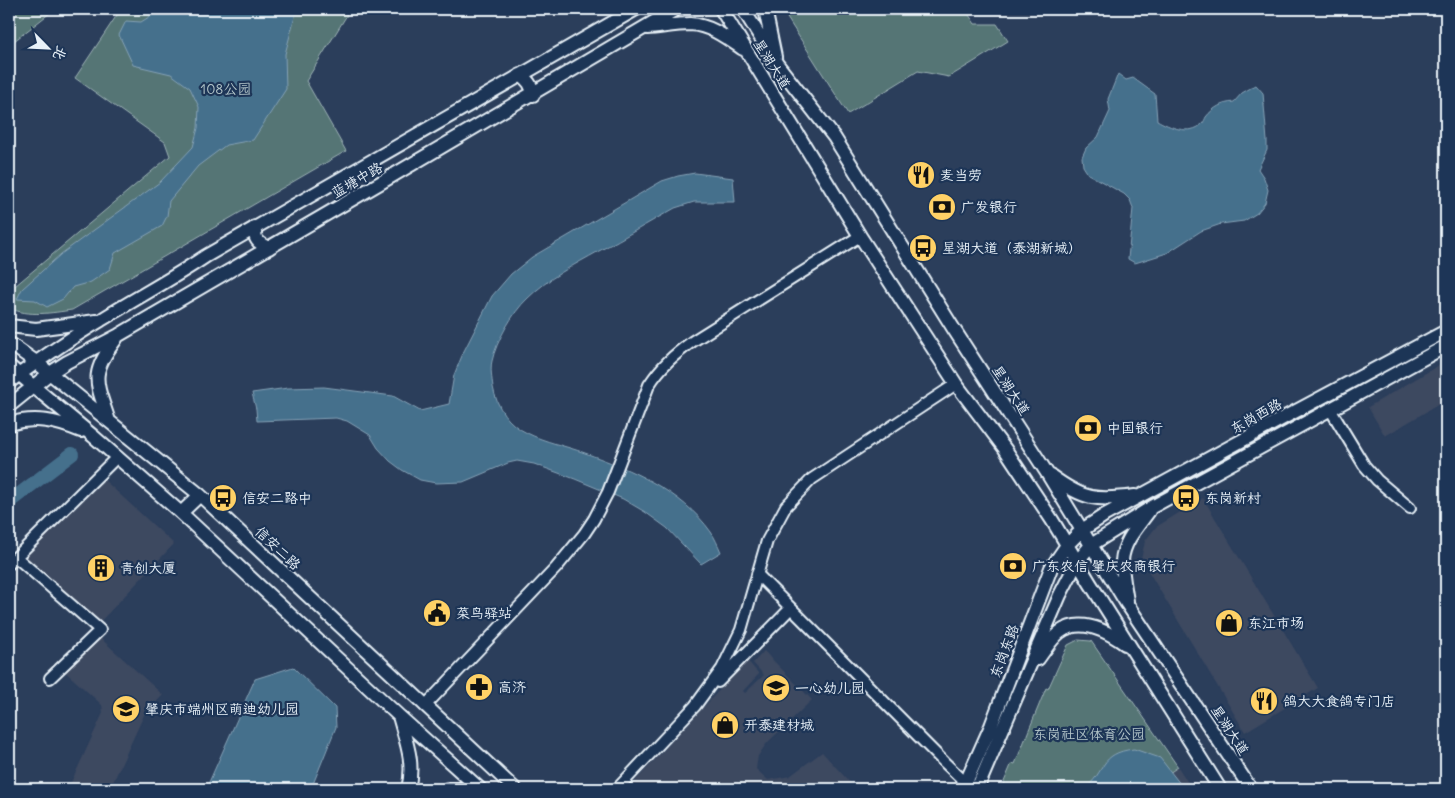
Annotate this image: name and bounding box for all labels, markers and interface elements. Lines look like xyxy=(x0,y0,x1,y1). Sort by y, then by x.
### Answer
north arrow xyxy=(22,22,72,72)
street label: 星湖大道 xyxy=(750,35,794,93)
text: 北 xyxy=(49,43,71,63)
park label: 108公园 xyxy=(201,80,251,98)
street label: 蓝塘中路 xyxy=(328,158,386,202)
restaurant icon: 麦当劳 xyxy=(906,160,936,190)
place label: 麦当劳 xyxy=(940,166,982,184)
bank icon: 广发银行 xyxy=(927,192,957,222)
place label: 广发银行 xyxy=(961,198,1017,216)
bus stop icon: 星湖大道（泰湖新城） xyxy=(908,233,938,263)
place label: 星湖大道（泰湖新城） xyxy=(942,239,1082,257)
street label: 星湖大道 xyxy=(988,362,1034,418)
street label: 东岗西路 xyxy=(1227,395,1285,437)
bank icon: 中国银行 xyxy=(1073,413,1103,443)
place label: 中国银行 xyxy=(1107,419,1163,437)
bus stop icon: 信安二路中 xyxy=(208,483,238,513)
bus stop icon: 东岗新村 xyxy=(1171,483,1201,513)
place label: 信安二路中 xyxy=(242,489,312,507)
place label: 东岗新村 xyxy=(1205,489,1261,507)
street label: 信安二路 xyxy=(251,522,305,574)
bank icon: 广东农信 肇庆农商银行 xyxy=(998,551,1028,581)
building icon: 青创大厦 xyxy=(86,553,116,583)
place label: 广东农信 肇庆农商银行 xyxy=(1032,557,1175,575)
place label: 青创大厦 xyxy=(120,559,176,577)
public building icon: 菜鸟驿站 xyxy=(422,598,452,628)
place label: 菜鸟驿站 xyxy=(456,604,512,622)
shop icon: 东江市场 xyxy=(1214,608,1244,638)
place label: 东江市场 xyxy=(1248,614,1304,632)
street label: 东岗东路 xyxy=(986,622,1022,680)
pharmacy icon: 高济 xyxy=(464,672,494,702)
school or university icon: 一心幼儿园 xyxy=(761,673,791,703)
place label: 高济 xyxy=(498,678,526,696)
place label: 一心幼儿园 xyxy=(795,679,865,697)
restaurant icon: 鸽大大食鸽专门店 xyxy=(1249,686,1279,716)
place label: 鸽大大食鸽专门店 xyxy=(1283,692,1395,710)
school or university icon: 肇庆市端州区萌迪幼儿园 xyxy=(111,694,141,724)
place label: 肇庆市端州区萌迪幼儿园 xyxy=(145,700,299,718)
street label: 星湖大道 xyxy=(1207,702,1253,758)
shop icon: 开泰建材城 xyxy=(710,710,740,740)
place label: 开泰建材城 xyxy=(744,716,814,734)
park label: 东岗社区体育公园 xyxy=(1033,725,1145,743)

